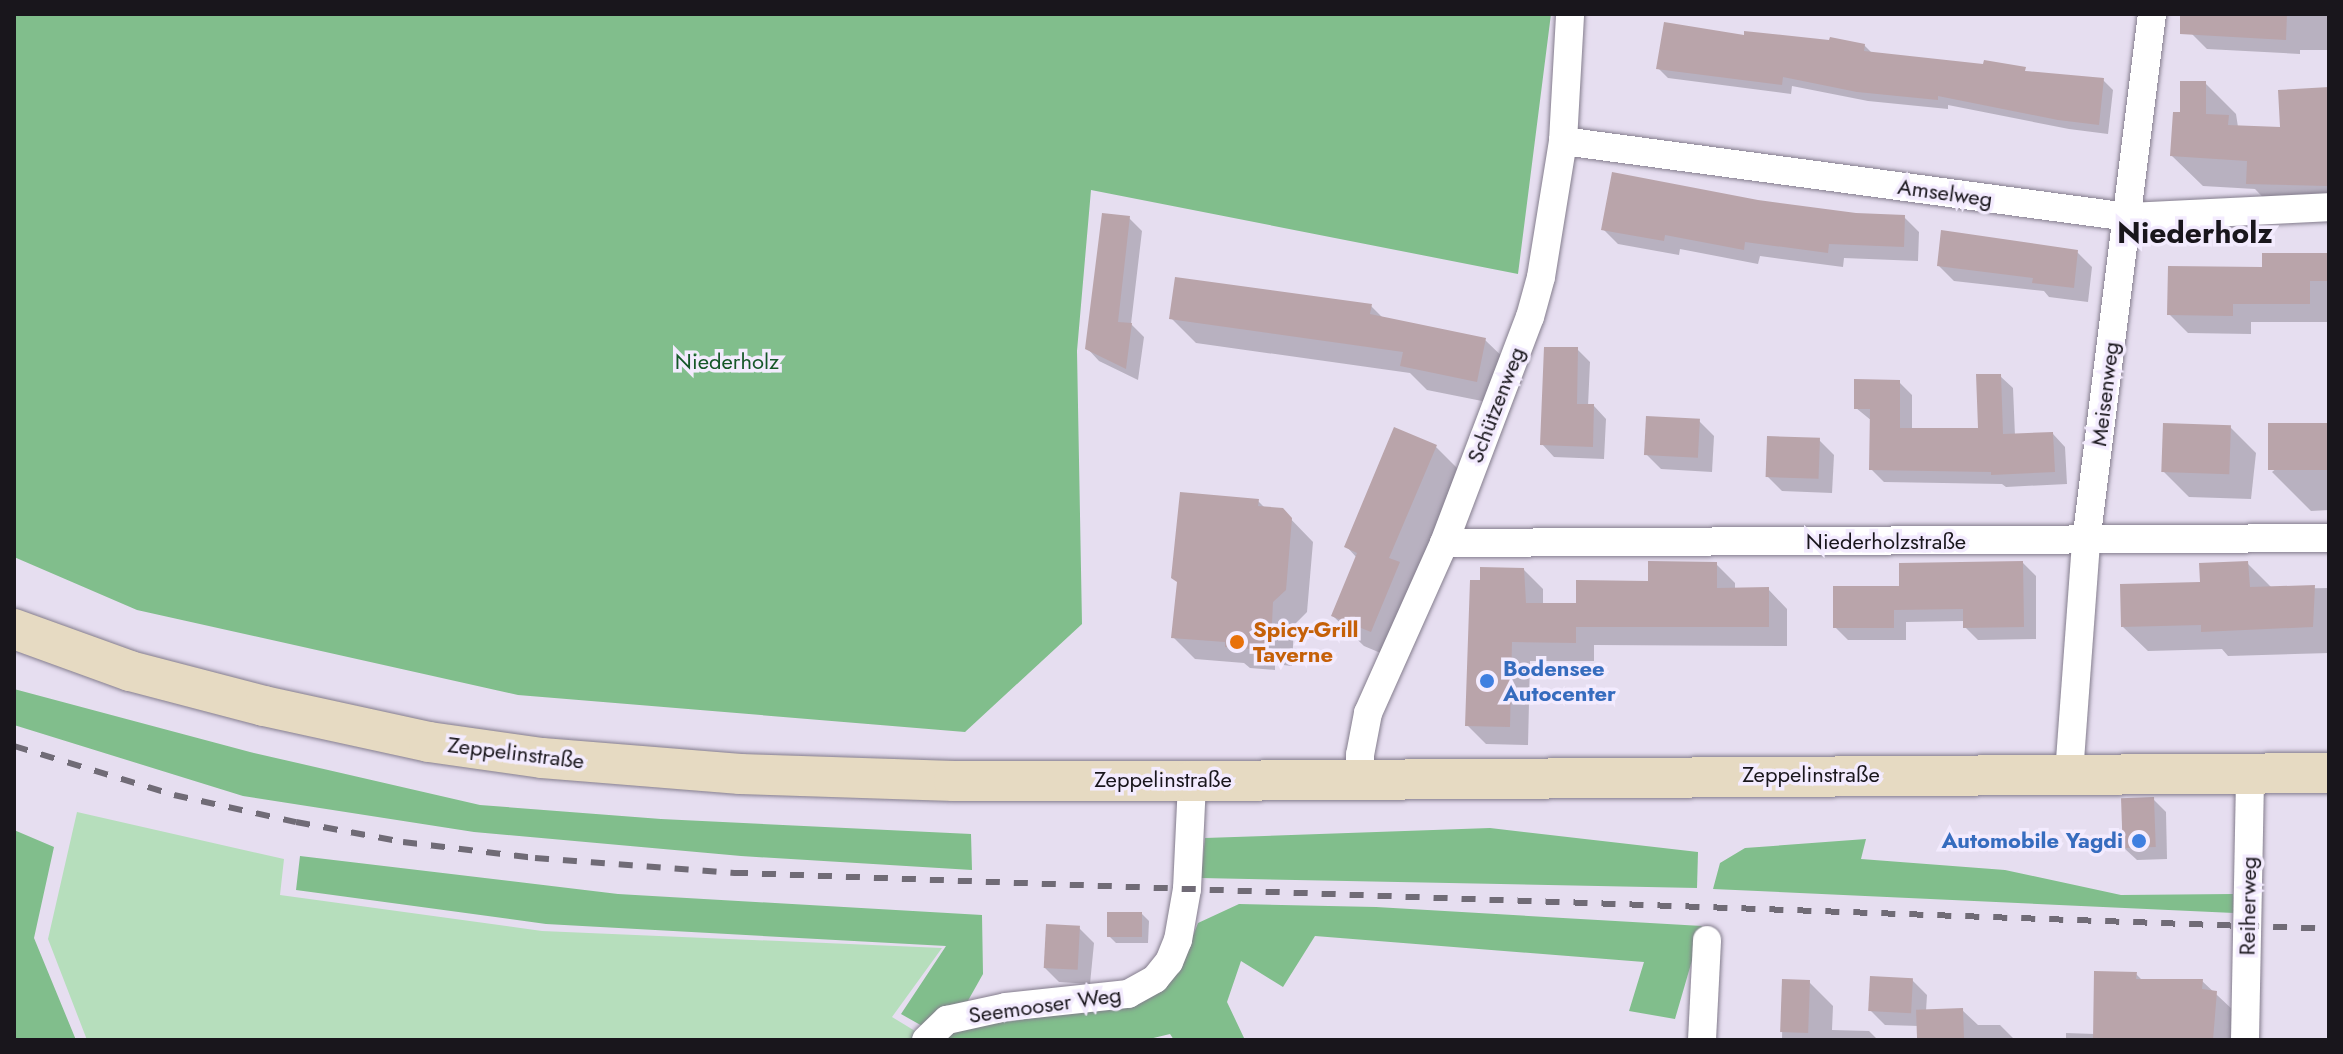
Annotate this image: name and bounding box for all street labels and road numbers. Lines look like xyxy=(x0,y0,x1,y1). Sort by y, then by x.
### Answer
street label: Amselweg xyxy=(1896,173,1994,213)
street label: Meisenweg xyxy=(2085,340,2125,448)
street label: Schützenweg xyxy=(1462,343,1530,467)
street label: Niederholzstraße xyxy=(1806,529,1966,555)
street label: Zeppelinstraße xyxy=(446,732,586,774)
street label: Zeppelinstraße xyxy=(1742,762,1880,788)
street label: Zeppelinstraße xyxy=(1094,767,1232,793)
street label: Reiherweg xyxy=(2234,856,2262,956)
street label: Seemooser Weg xyxy=(967,981,1123,1029)

